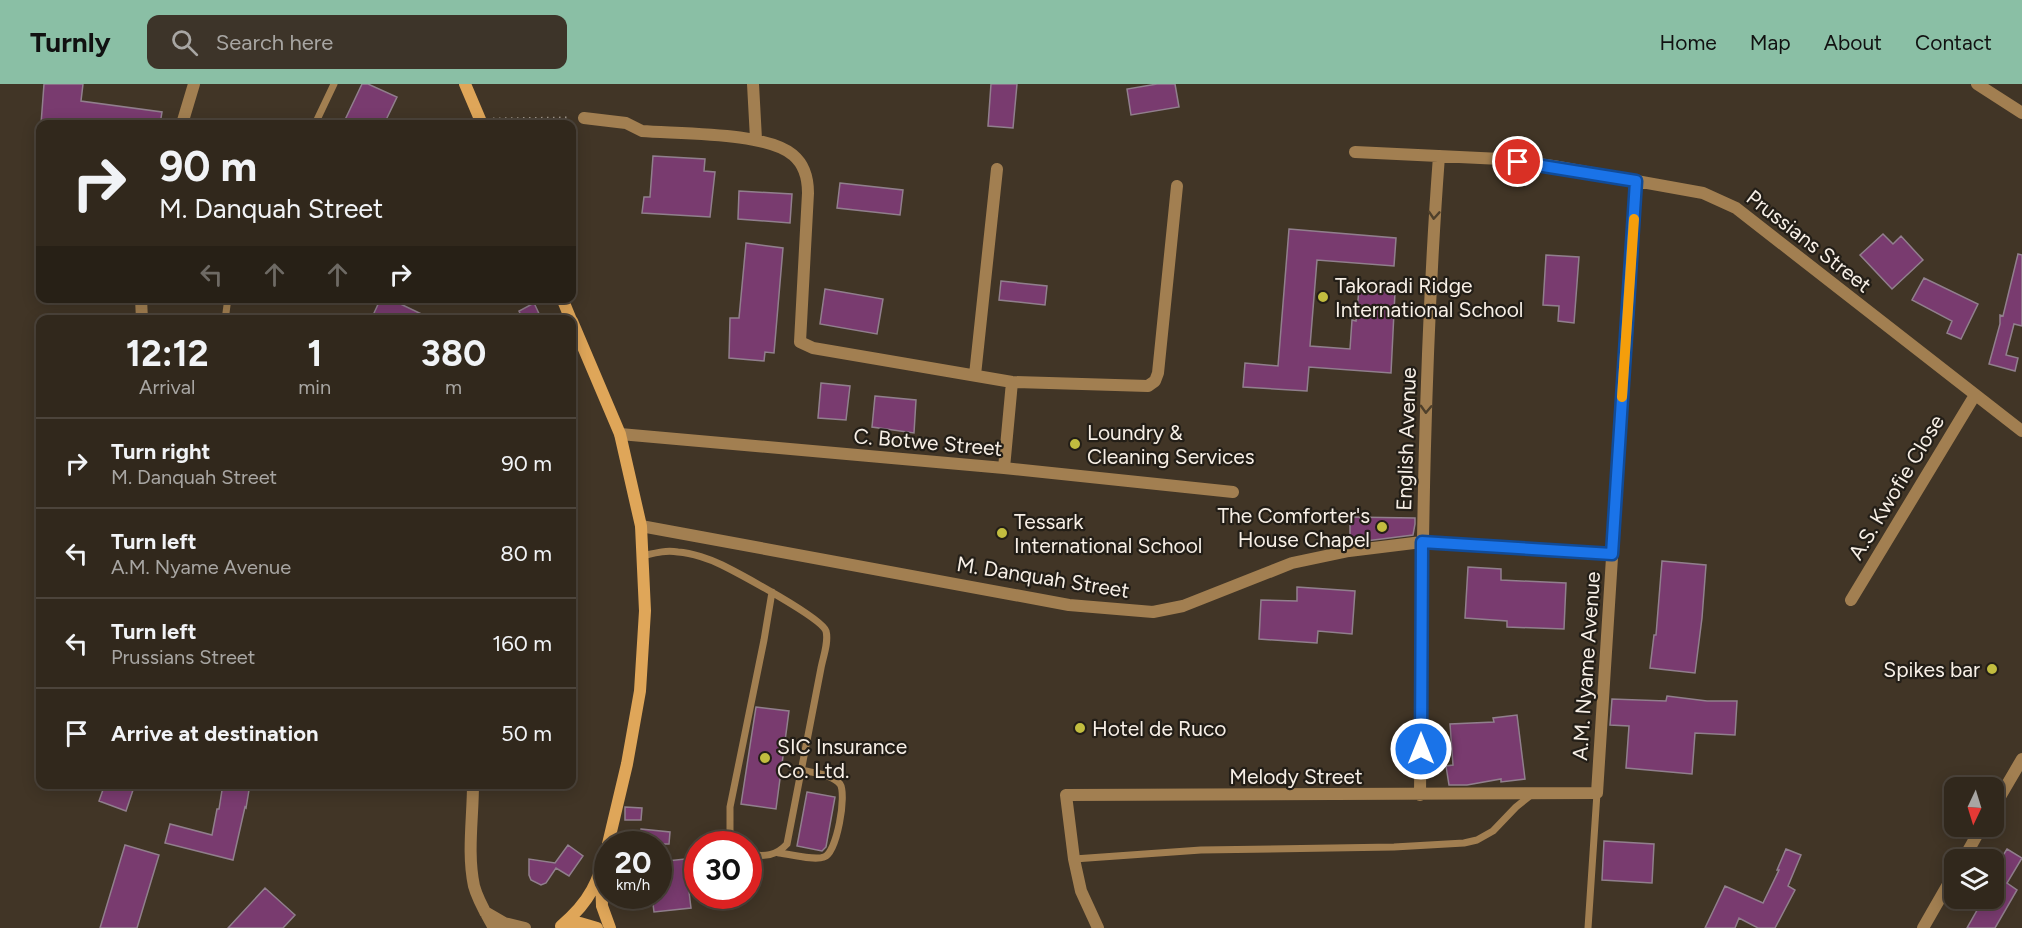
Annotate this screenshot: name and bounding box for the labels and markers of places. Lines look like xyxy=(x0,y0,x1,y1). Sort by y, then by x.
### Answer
pin xyxy=(1492,136,1543,187)
place label: Takoradi Ridge International School xyxy=(1335,273,1523,322)
marker: Takoradi Ridge International School xyxy=(1316,290,1330,304)
place label: Loundry & Cleaning Services xyxy=(1087,420,1255,469)
marker: Loundry & Cleaning Services xyxy=(1068,437,1082,451)
place label: The Comforter's House Chapel xyxy=(1217,503,1370,552)
place label: Tessark International School xyxy=(1014,509,1202,558)
marker: The Comforter's House Chapel xyxy=(1375,520,1389,534)
marker: Tessark International School xyxy=(995,526,1009,540)
place label: Spikes bar xyxy=(1883,657,1980,682)
marker: Spikes bar xyxy=(1985,662,1999,676)
place label: Hotel de Ruco xyxy=(1092,716,1226,741)
marker: Hotel de Ruco xyxy=(1073,721,1087,735)
place label: SIC Insurance Co. Ltd. xyxy=(777,734,907,783)
marker: SIC Insurance Co. Ltd. xyxy=(758,751,772,765)

